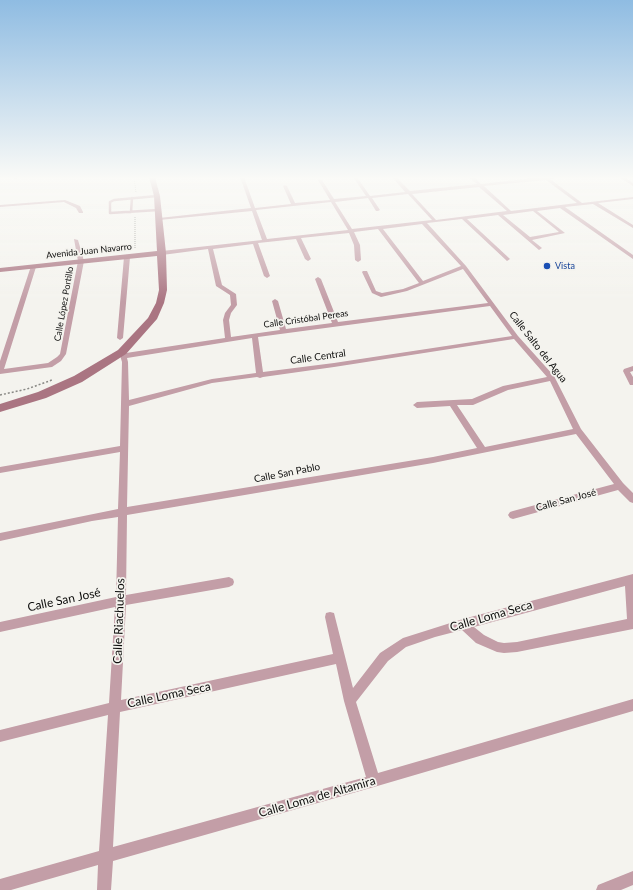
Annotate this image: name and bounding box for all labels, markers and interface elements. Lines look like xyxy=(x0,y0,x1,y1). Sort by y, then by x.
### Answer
street label: Avenida Juan Navarro xyxy=(46,241,132,261)
marker: Vista xyxy=(542,261,552,271)
place label: Vista xyxy=(555,261,575,271)
street label: Calle López Portillo xyxy=(52,266,76,342)
street label: Calle Cristóbal Pereas xyxy=(263,308,349,330)
street label: Calle Salto del Agua xyxy=(506,309,570,385)
street label: Calle Central xyxy=(289,347,347,367)
street label: Calle San Pablo xyxy=(253,461,321,485)
street label: Calle San José xyxy=(535,486,597,514)
street label: Calle Riachuelos xyxy=(110,578,128,664)
street label: Calle San José xyxy=(26,585,102,615)
street label: Calle Loma Seca xyxy=(448,597,534,635)
street label: Calle Loma Seca xyxy=(126,679,212,711)
street label: Calle Loma de Altamira xyxy=(257,773,377,821)

